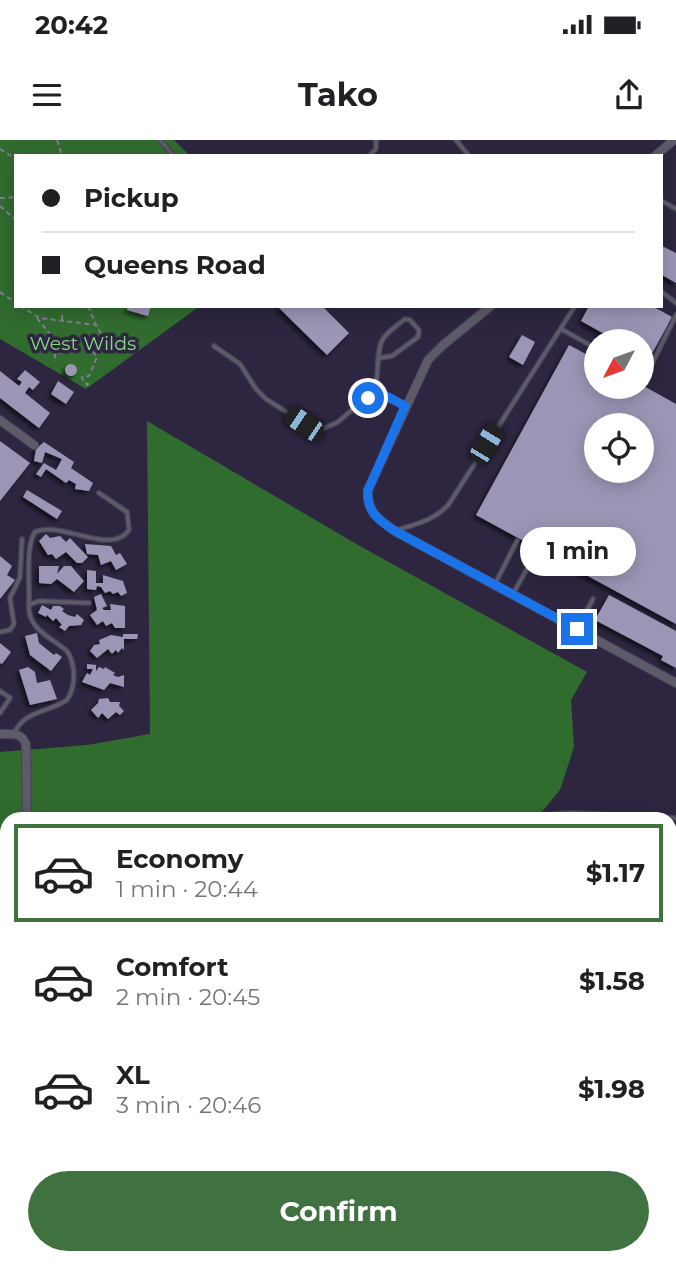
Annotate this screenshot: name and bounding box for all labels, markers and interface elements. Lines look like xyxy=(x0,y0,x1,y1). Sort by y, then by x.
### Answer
text: 20:42 xyxy=(35,9,108,41)
text: Tako xyxy=(298,75,378,114)
icon: menu xyxy=(28,76,66,114)
icon: share xyxy=(610,76,648,114)
text: Pickup xyxy=(84,182,179,214)
text: Queens Road xyxy=(84,249,266,281)
north arrow xyxy=(584,329,654,399)
map controls xyxy=(584,329,654,483)
park label: West Wilds xyxy=(30,332,136,355)
route start xyxy=(352,382,384,414)
car xyxy=(281,404,328,444)
button: locate xyxy=(584,413,654,483)
car xyxy=(467,421,506,467)
callout: 1 min xyxy=(519,528,635,576)
text: 1 min xyxy=(547,537,609,565)
route end xyxy=(561,613,593,645)
icon: car xyxy=(32,842,95,905)
text: Economy xyxy=(116,843,243,875)
text: $1.17 xyxy=(586,857,645,889)
text: 1 min · 20:44 xyxy=(116,875,258,903)
icon: car xyxy=(32,950,95,1013)
text: Comfort xyxy=(116,951,228,983)
text: $1.58 xyxy=(579,965,645,997)
text: 2 min · 20:45 xyxy=(116,983,260,1011)
icon: car xyxy=(32,1058,95,1121)
text: XL xyxy=(116,1059,150,1091)
text: $1.98 xyxy=(578,1073,645,1105)
text: 3 min · 20:46 xyxy=(116,1091,261,1119)
button: Confirm xyxy=(28,1171,649,1251)

